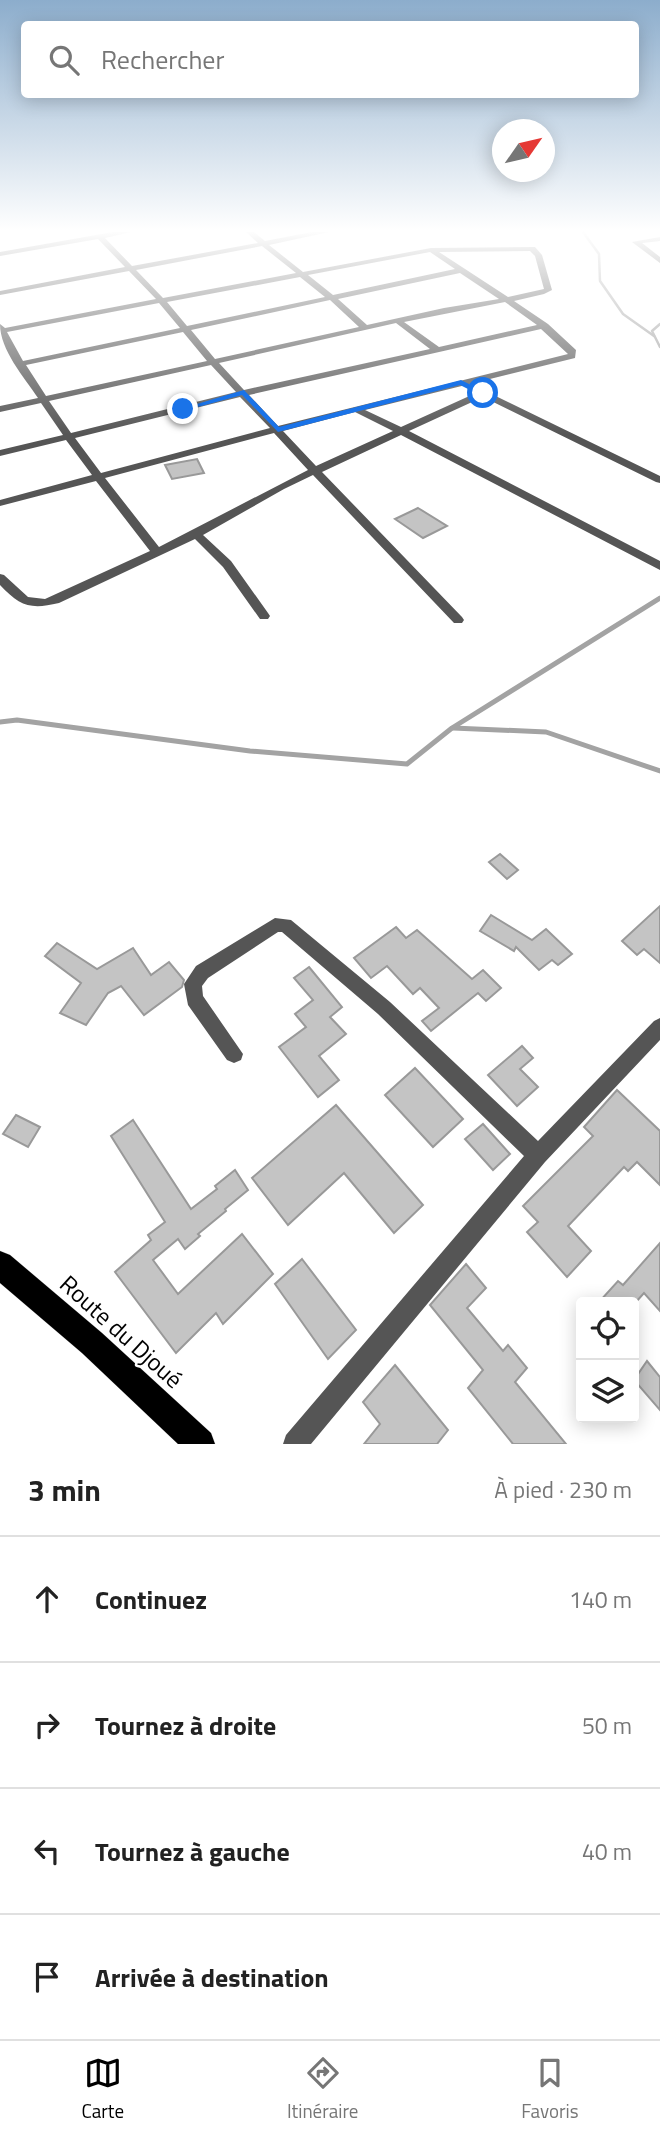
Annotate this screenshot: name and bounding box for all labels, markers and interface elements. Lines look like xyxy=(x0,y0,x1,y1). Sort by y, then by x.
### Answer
search box xyxy=(21,21,639,98)
text: Rechercher xyxy=(101,40,225,79)
icon: search xyxy=(45,41,83,79)
north arrow xyxy=(492,119,555,182)
route start xyxy=(467,377,498,408)
route end xyxy=(167,393,198,424)
street label: Route du Djoué xyxy=(52,1266,191,1396)
map controls xyxy=(576,1297,639,1423)
button: locate xyxy=(576,1297,639,1360)
button: layers xyxy=(576,1360,639,1423)
text: 3 min xyxy=(28,1467,101,1513)
text: À pied · 230 m xyxy=(494,1472,632,1507)
icon: ahead xyxy=(28,1580,66,1618)
text: Continuez xyxy=(95,1580,207,1619)
text: 140 m xyxy=(569,1582,632,1617)
icon: right xyxy=(28,1706,66,1744)
text: Tournez à droite xyxy=(95,1706,276,1745)
text: 50 m xyxy=(582,1708,632,1743)
icon: left xyxy=(28,1832,66,1870)
text: Tournez à gauche xyxy=(95,1832,290,1871)
text: 40 m xyxy=(582,1834,632,1869)
icon: arrive xyxy=(28,1958,66,1996)
text: Arrivée à destination xyxy=(95,1958,329,1997)
tab: Carte xyxy=(81,2054,124,2125)
tab: Itinéraire xyxy=(287,2054,358,2125)
tab: Favoris xyxy=(521,2054,579,2125)

